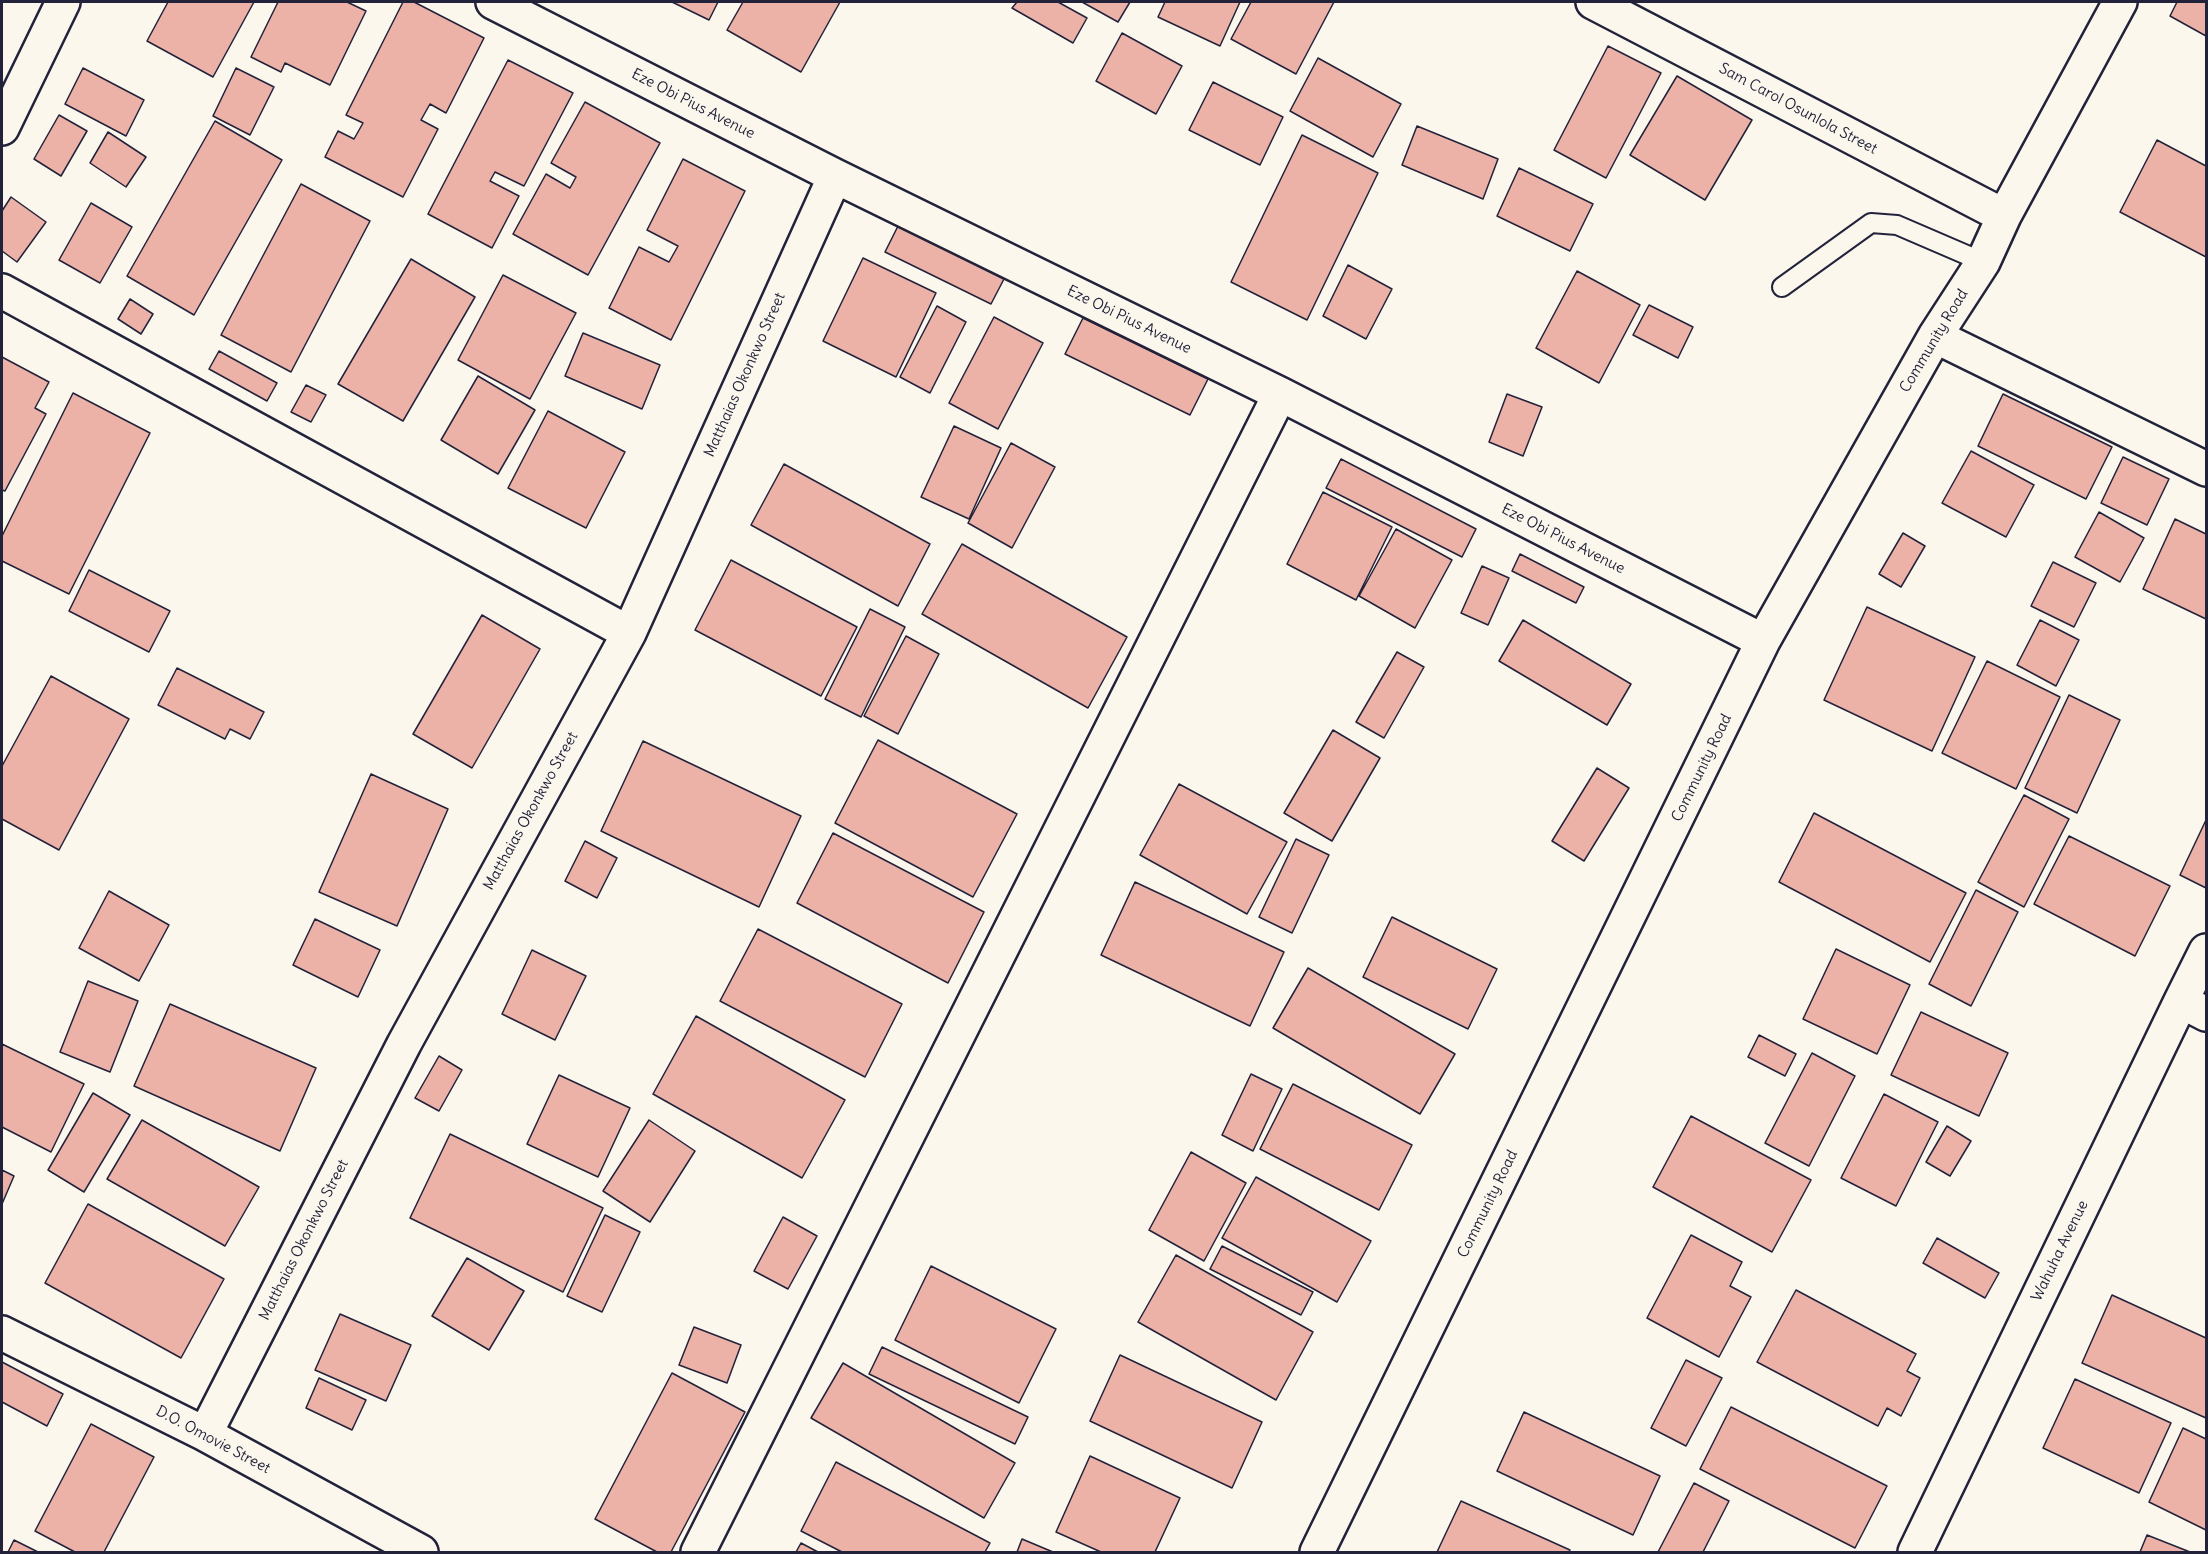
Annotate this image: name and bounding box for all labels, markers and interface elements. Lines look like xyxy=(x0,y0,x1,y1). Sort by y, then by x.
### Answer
street label: Sam Carol Osunlola Street xyxy=(1716,60,1880,158)
street label: Eze Obi Pius Avenue xyxy=(628,65,758,143)
street label: Eze Obi Pius Avenue xyxy=(1064,282,1194,358)
street label: Community Road xyxy=(1896,286,1972,396)
street label: Matthaias Okonkwo Street xyxy=(701,290,789,460)
street label: Eze Obi Pius Avenue xyxy=(1498,500,1628,578)
street label: Community Road xyxy=(1668,711,1736,825)
street label: Matthaias Okonkwo Street xyxy=(480,729,582,893)
street label: Community Road xyxy=(1454,1147,1522,1261)
street label: Matthaias Okonkwo Street xyxy=(256,1157,352,1323)
street label: Wahuha Avenue xyxy=(2028,1198,2092,1304)
street label: D.O. Omovie Street xyxy=(153,1402,273,1478)

